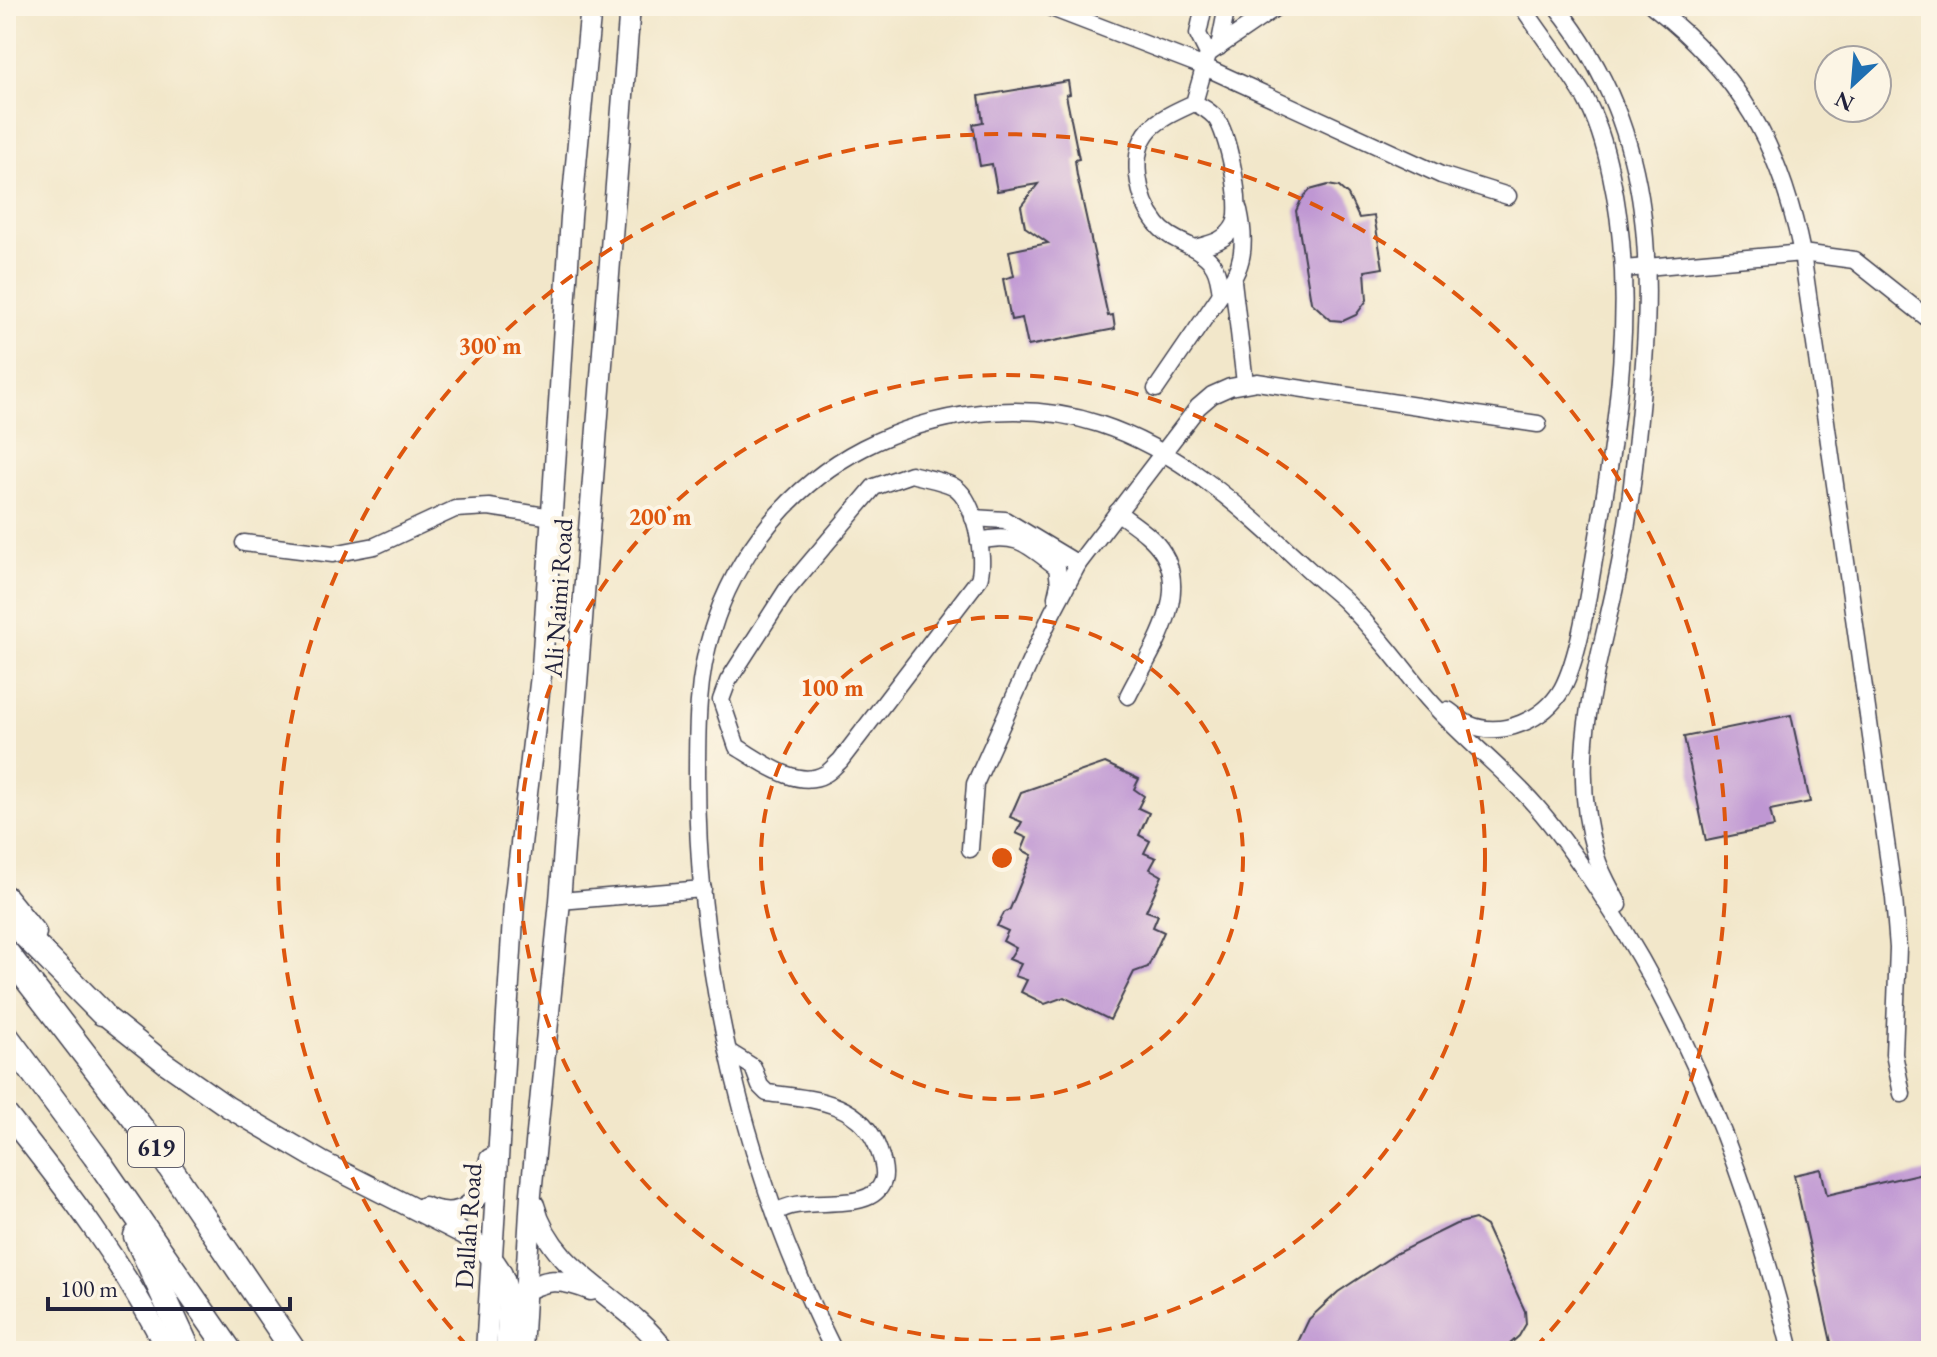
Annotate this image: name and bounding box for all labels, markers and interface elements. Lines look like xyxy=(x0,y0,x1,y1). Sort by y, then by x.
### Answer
north arrow xyxy=(1813,44,1893,124)
text: N xyxy=(1830,85,1859,118)
text: 300 m xyxy=(458,330,522,361)
text: 200 m xyxy=(628,501,692,532)
street label: Ali Naimi Road xyxy=(535,516,581,680)
text: 100 m xyxy=(800,672,864,703)
centre of rings xyxy=(988,844,1016,872)
road number: 619 xyxy=(128,1127,184,1167)
street label: Dallah Road xyxy=(447,1161,489,1290)
scale bar xyxy=(48,1261,290,1311)
text: 100 m xyxy=(60,1273,118,1304)

